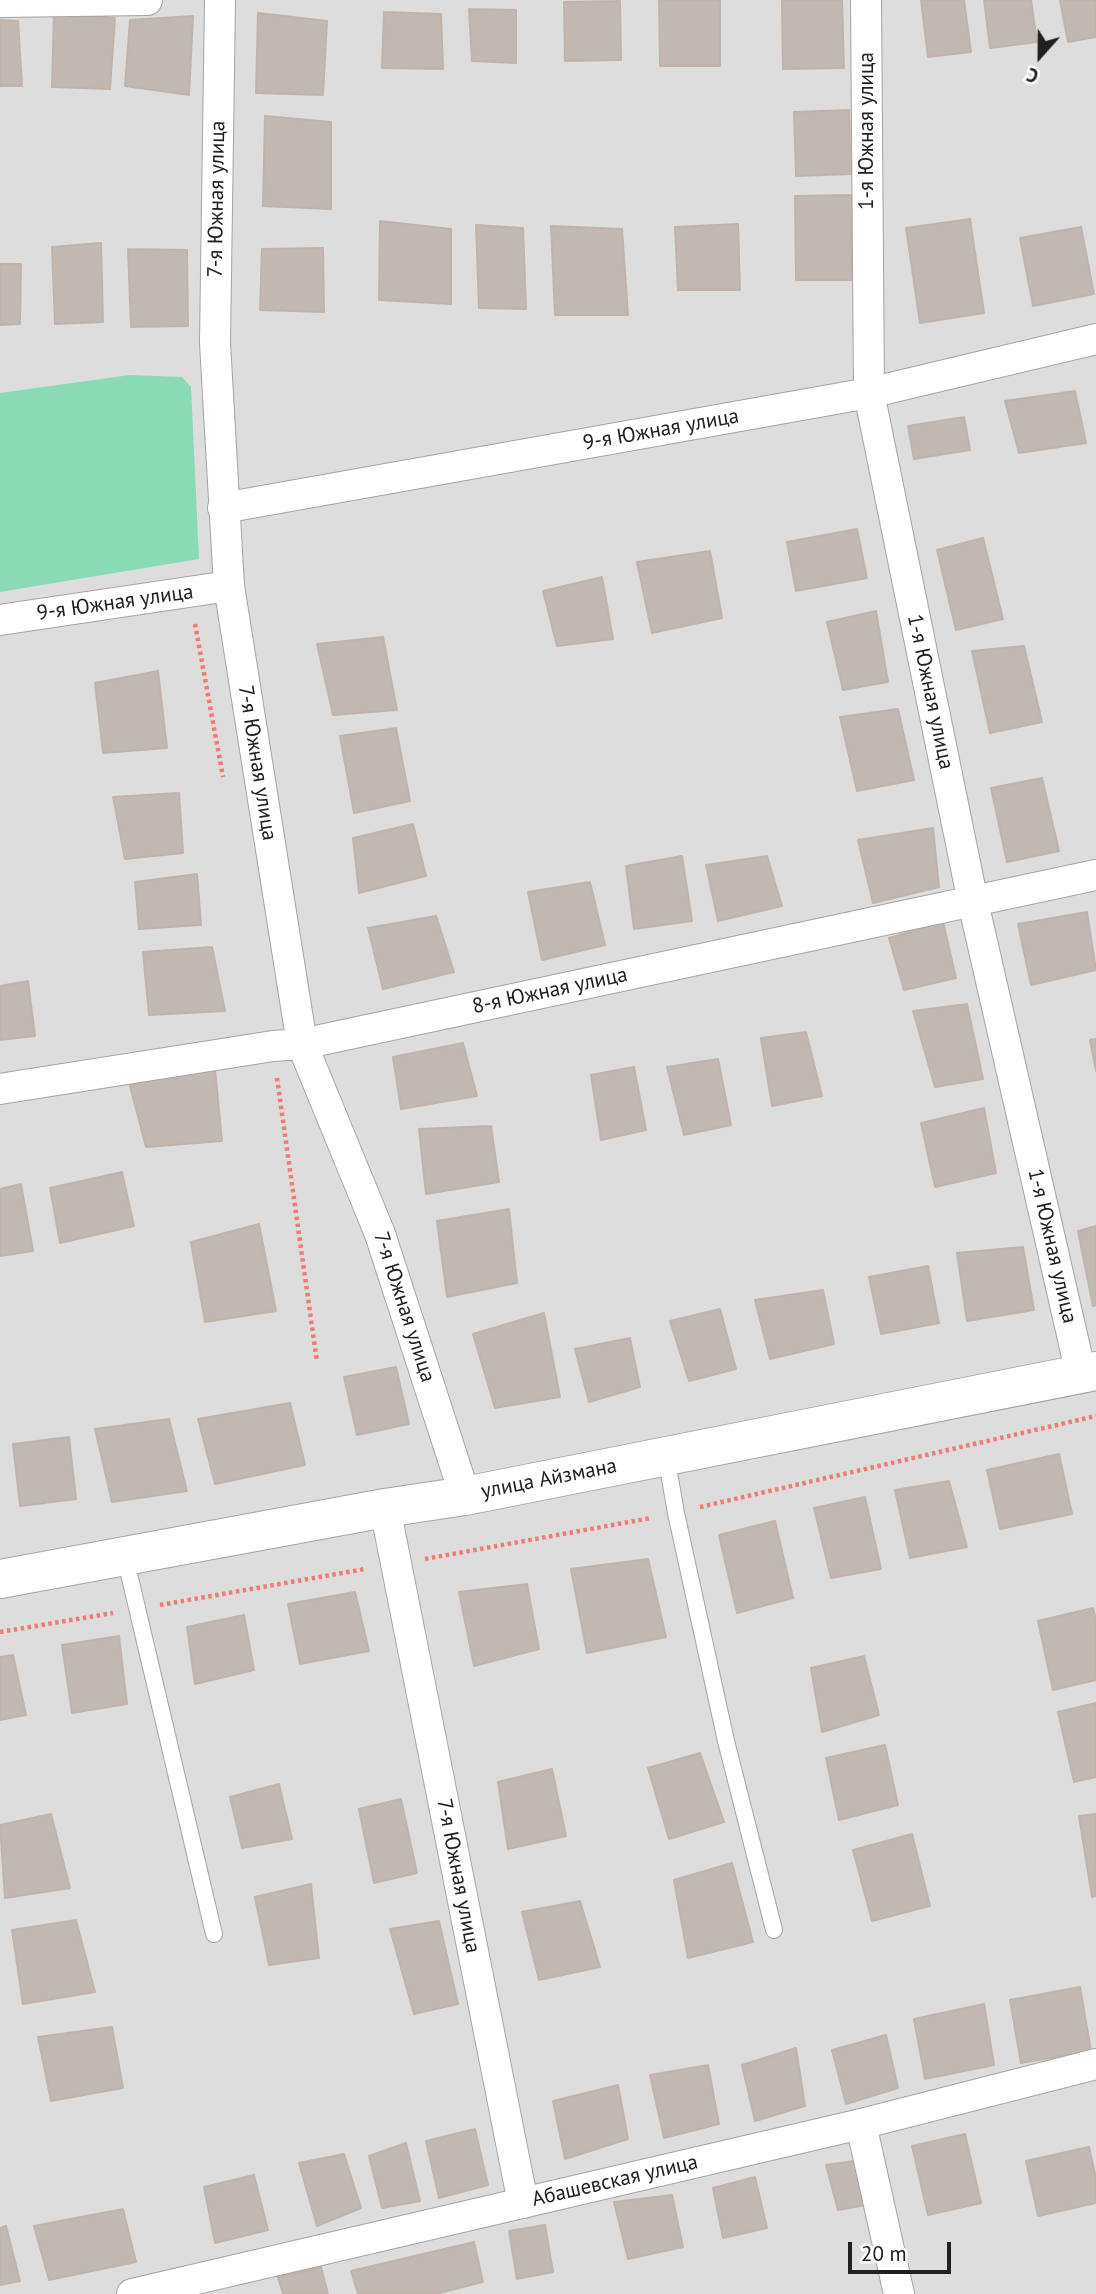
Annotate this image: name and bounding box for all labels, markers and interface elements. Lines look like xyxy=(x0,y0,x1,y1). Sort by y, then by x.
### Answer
north arrow xyxy=(1005,21,1075,91)
street label: 1-я Южная улица xyxy=(854,52,880,210)
text: С xyxy=(1023,62,1042,89)
street label: 7-я Южная улица xyxy=(203,120,231,278)
street label: 9-я Южная улица xyxy=(581,404,741,456)
street label: 9-я Южная улица xyxy=(35,580,195,626)
street label: 1-я Южная улица xyxy=(901,612,959,772)
street label: 7-я Южная улица xyxy=(232,684,282,842)
street label: 8-я Южная улица xyxy=(470,962,630,1020)
street label: 1-я Южная улица xyxy=(1022,1166,1082,1326)
street label: 7-я Южная улица xyxy=(368,1229,440,1385)
street label: улица Айзмана xyxy=(479,1453,619,1505)
street label: 7-я Южная улица xyxy=(431,1797,485,1955)
street label: Абашевская улица xyxy=(530,2150,700,2212)
scale bar xyxy=(851,2228,954,2272)
text: 20 m xyxy=(861,2240,907,2267)

